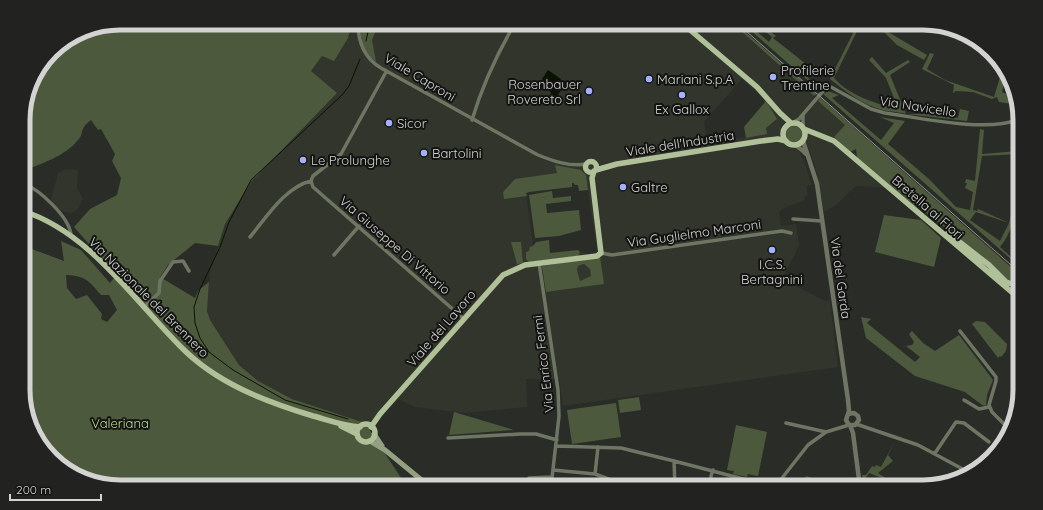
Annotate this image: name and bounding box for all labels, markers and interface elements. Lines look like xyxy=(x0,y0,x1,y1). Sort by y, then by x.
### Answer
street label: Viale Caproni xyxy=(382,49,458,105)
place label: Profilerie Trentine xyxy=(781,62,834,93)
place label: Mariani S.p.A xyxy=(657,71,734,87)
marker: Profilerie Trentine xyxy=(768,72,778,82)
marker: Mariani S.p.A xyxy=(644,74,654,84)
place label: Rosenbauer Rovereto Srl xyxy=(507,76,581,107)
marker: Rosenbauer Rovereto Srl xyxy=(584,86,594,96)
marker: Ex Gallox xyxy=(677,90,687,100)
street label: Via Navicello xyxy=(878,92,958,120)
place label: Ex Gallox xyxy=(655,101,709,117)
place label: Sicor xyxy=(397,115,427,131)
marker: Sicor xyxy=(384,118,394,128)
street label: Viale dell'Industria xyxy=(625,127,735,159)
place label: Bartolini xyxy=(432,145,482,161)
marker: Bartolini xyxy=(419,148,429,158)
place label: Le Prolunghe xyxy=(311,152,390,168)
marker: Le Prolunghe xyxy=(298,155,308,165)
street label: Bretella ai Fiori xyxy=(889,172,967,242)
place label: Galtre xyxy=(631,179,668,195)
marker: Galtre xyxy=(618,182,628,192)
street label: Via Giuseppe Di Vittorio xyxy=(336,193,454,298)
street label: Via Guglielmo Marconi xyxy=(626,216,762,250)
street label: Via Nazionale del Brennero xyxy=(86,234,213,361)
street label: Via del Garda xyxy=(827,236,855,320)
marker: I.C.S. Bertagnini xyxy=(767,245,777,255)
place label: I.C.S. Bertagnini xyxy=(741,256,803,287)
street label: Viale del Lavoro xyxy=(403,286,479,370)
street label: Via Enrico Fermi xyxy=(529,314,557,414)
park label: Valeriana xyxy=(91,415,149,431)
scale bar xyxy=(10,476,101,502)
text: 200 m xyxy=(16,482,51,497)

